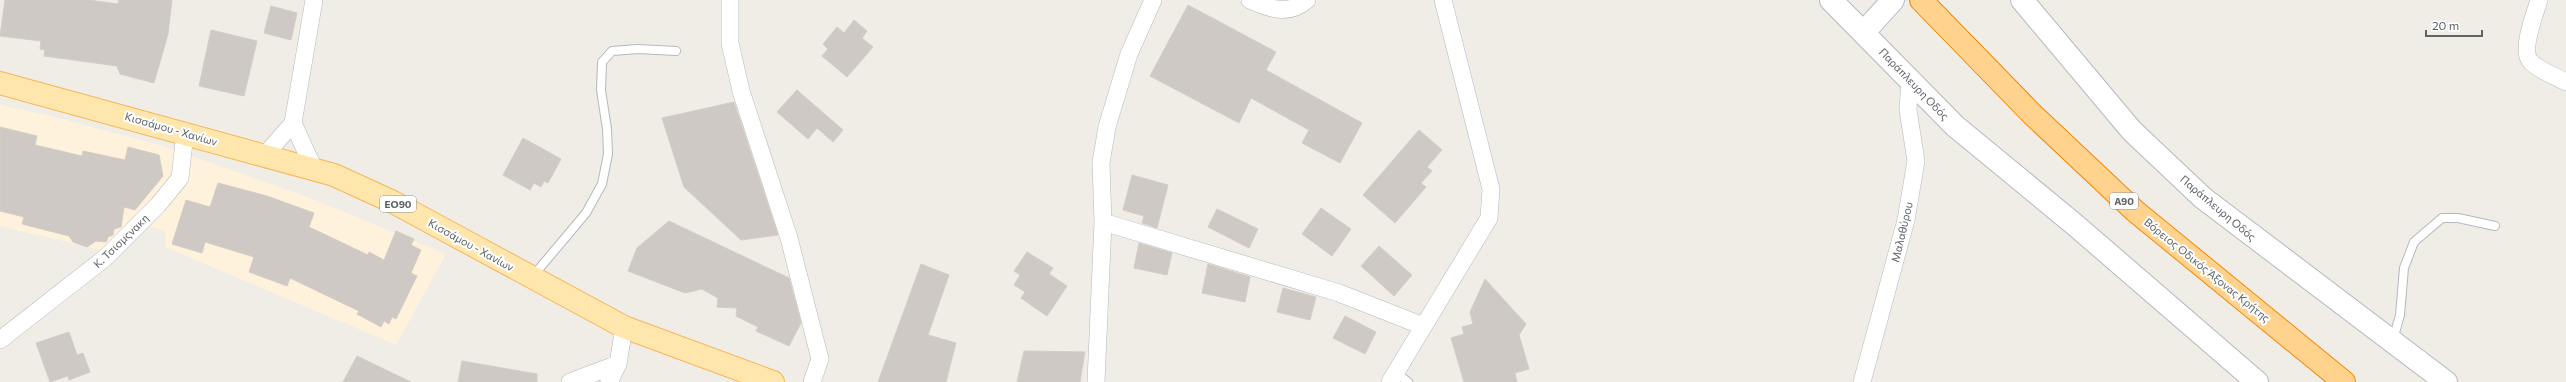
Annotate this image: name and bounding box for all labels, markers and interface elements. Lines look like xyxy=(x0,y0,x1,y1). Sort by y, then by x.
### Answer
scale bar xyxy=(2426,12,2482,38)
text: 20 m xyxy=(2432,18,2459,32)
street label: Παράπλευρη Οδός xyxy=(1877,45,1952,122)
street label: Κισσάμου - Χανίων xyxy=(123,109,219,148)
street label: Παράπλευρη Οδός xyxy=(2178,172,2259,243)
road number: Α90 xyxy=(2110,193,2138,209)
road number: ΕΟ90 xyxy=(380,196,416,212)
street label: Μαλαθύρου xyxy=(1888,200,1915,263)
street label: Κ. Τσισμςνακη xyxy=(90,211,151,270)
street label: Βόρειος Οδικός Άξονας Κρήτης xyxy=(2142,215,2273,324)
street label: Κισσάμου - Χανίων xyxy=(426,216,517,274)

